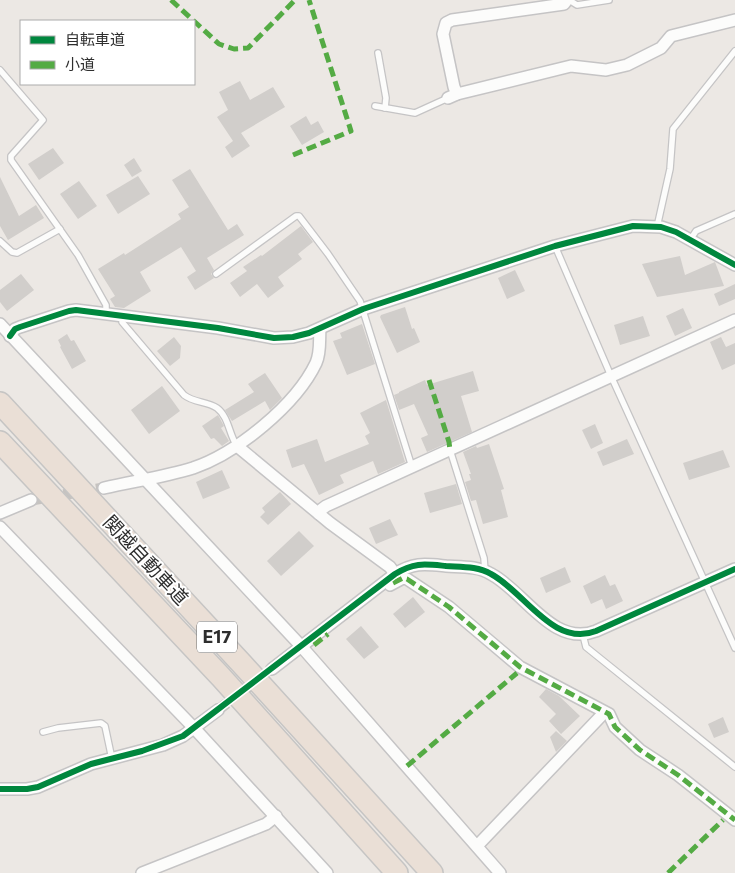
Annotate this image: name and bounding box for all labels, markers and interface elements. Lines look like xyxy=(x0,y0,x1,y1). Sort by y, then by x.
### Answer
legend xyxy=(20,20,195,85)
text: 自転車道 xyxy=(65,30,125,48)
text: 小道 xyxy=(65,55,95,73)
street label: 関越自動車道 xyxy=(99,510,194,609)
road number: E17 xyxy=(197,622,237,652)

